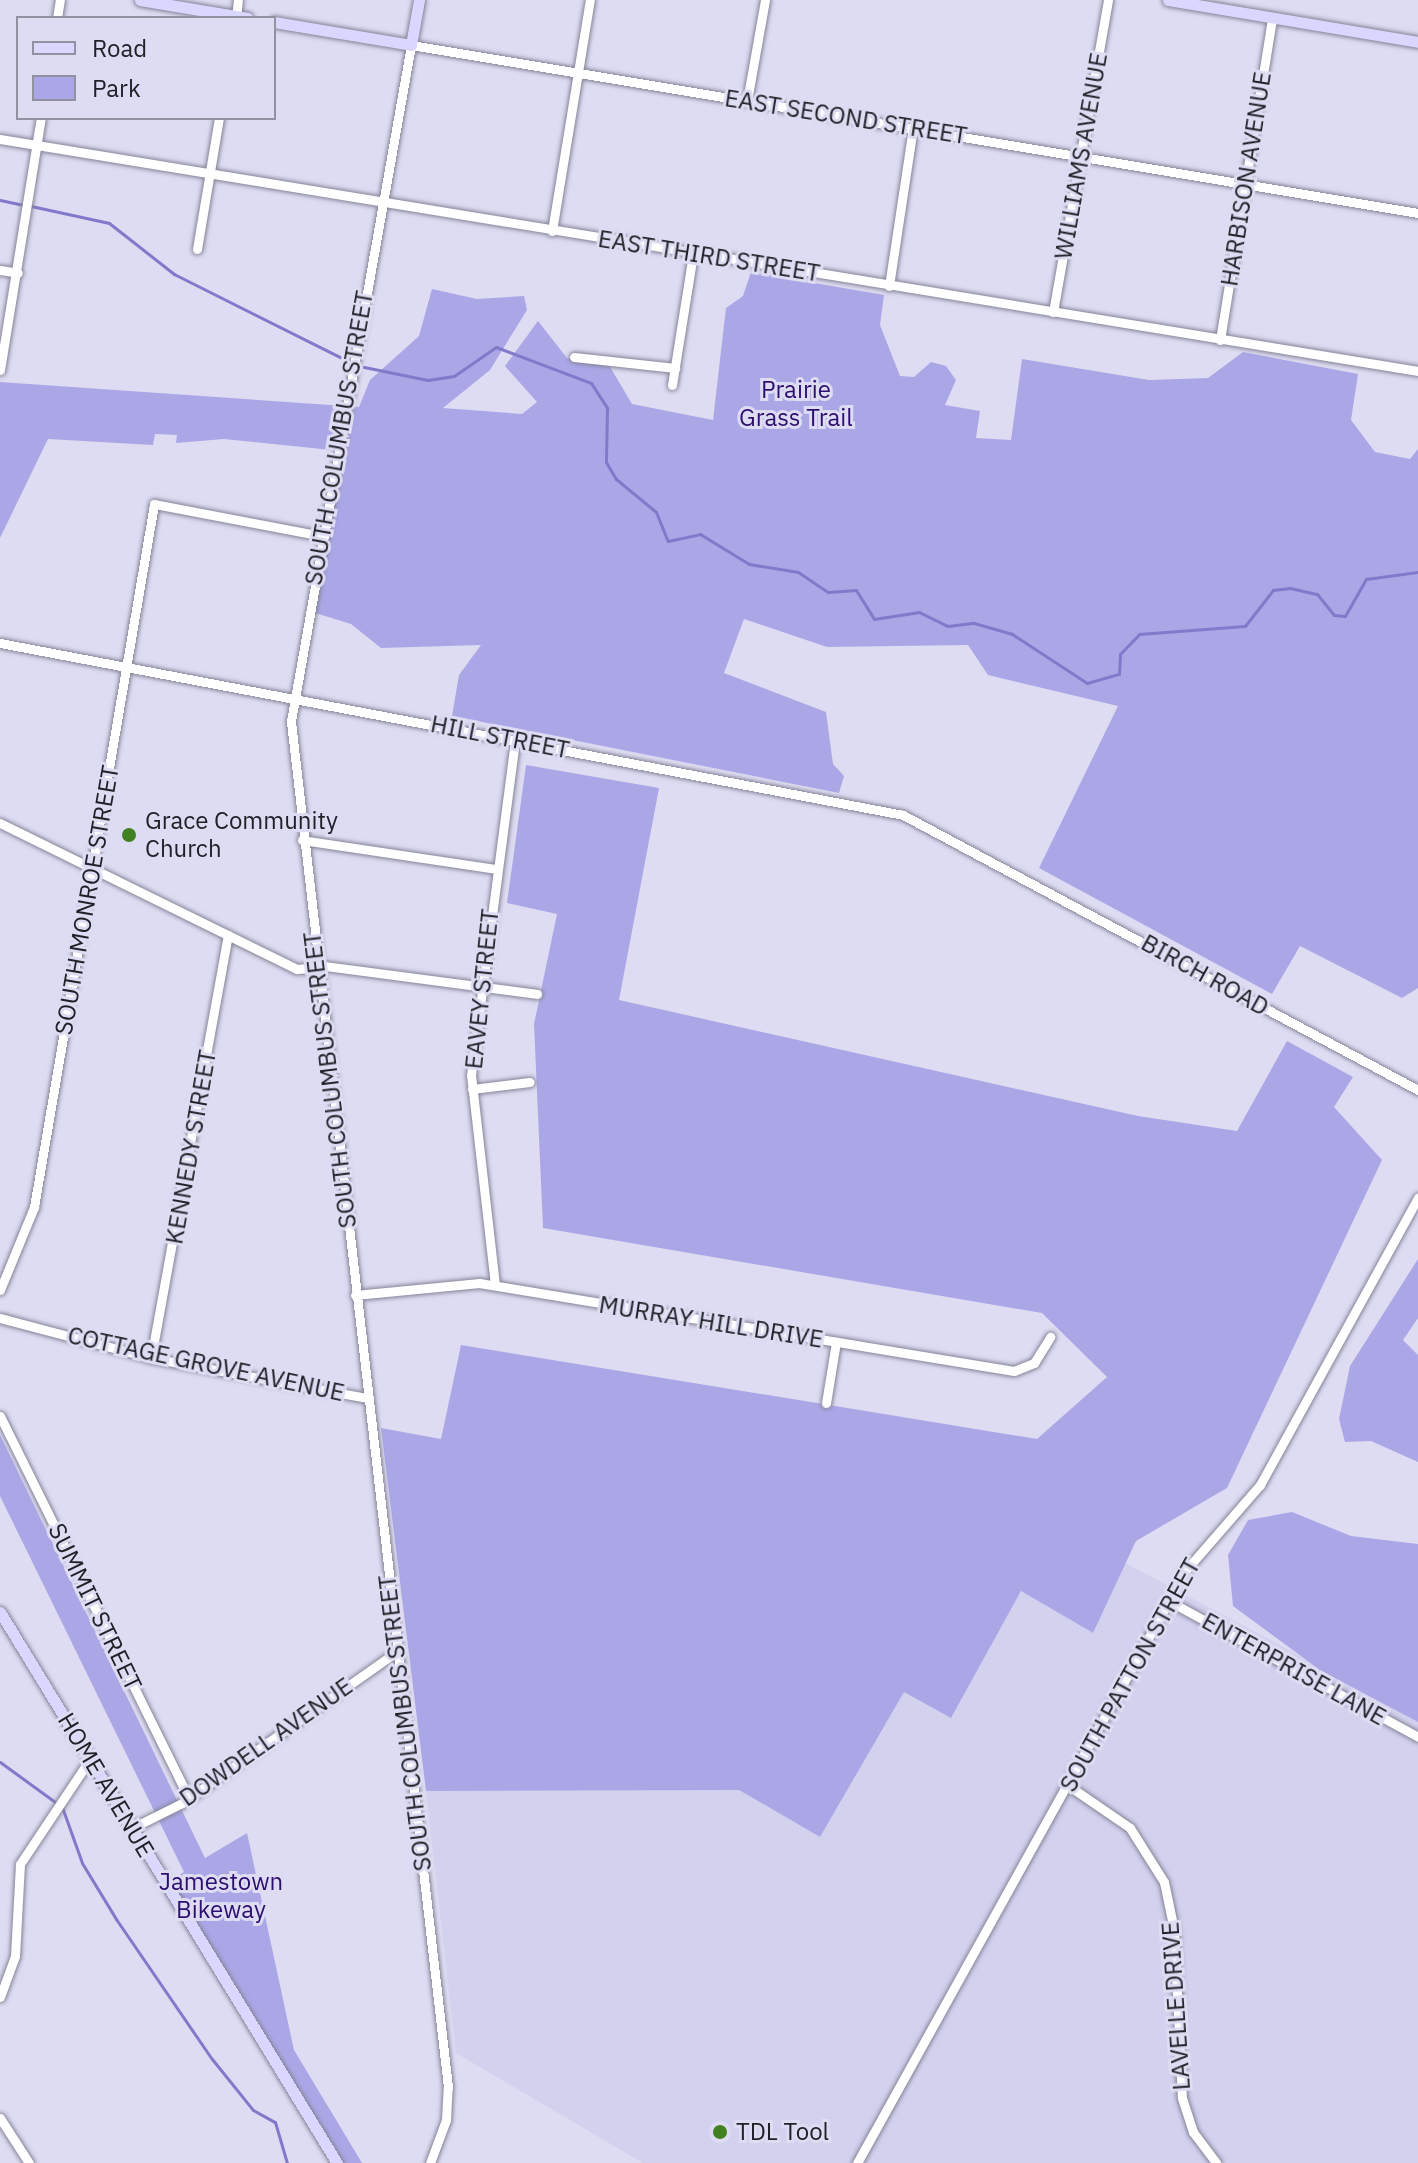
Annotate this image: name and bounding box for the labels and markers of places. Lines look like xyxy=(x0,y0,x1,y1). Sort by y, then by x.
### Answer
place label: Grace Community Church xyxy=(145,807,338,863)
marker: Grace Community Church xyxy=(120,826,138,844)
place label: TDL Tool xyxy=(736,2118,829,2146)
marker: TDL Tool xyxy=(711,2123,729,2141)

